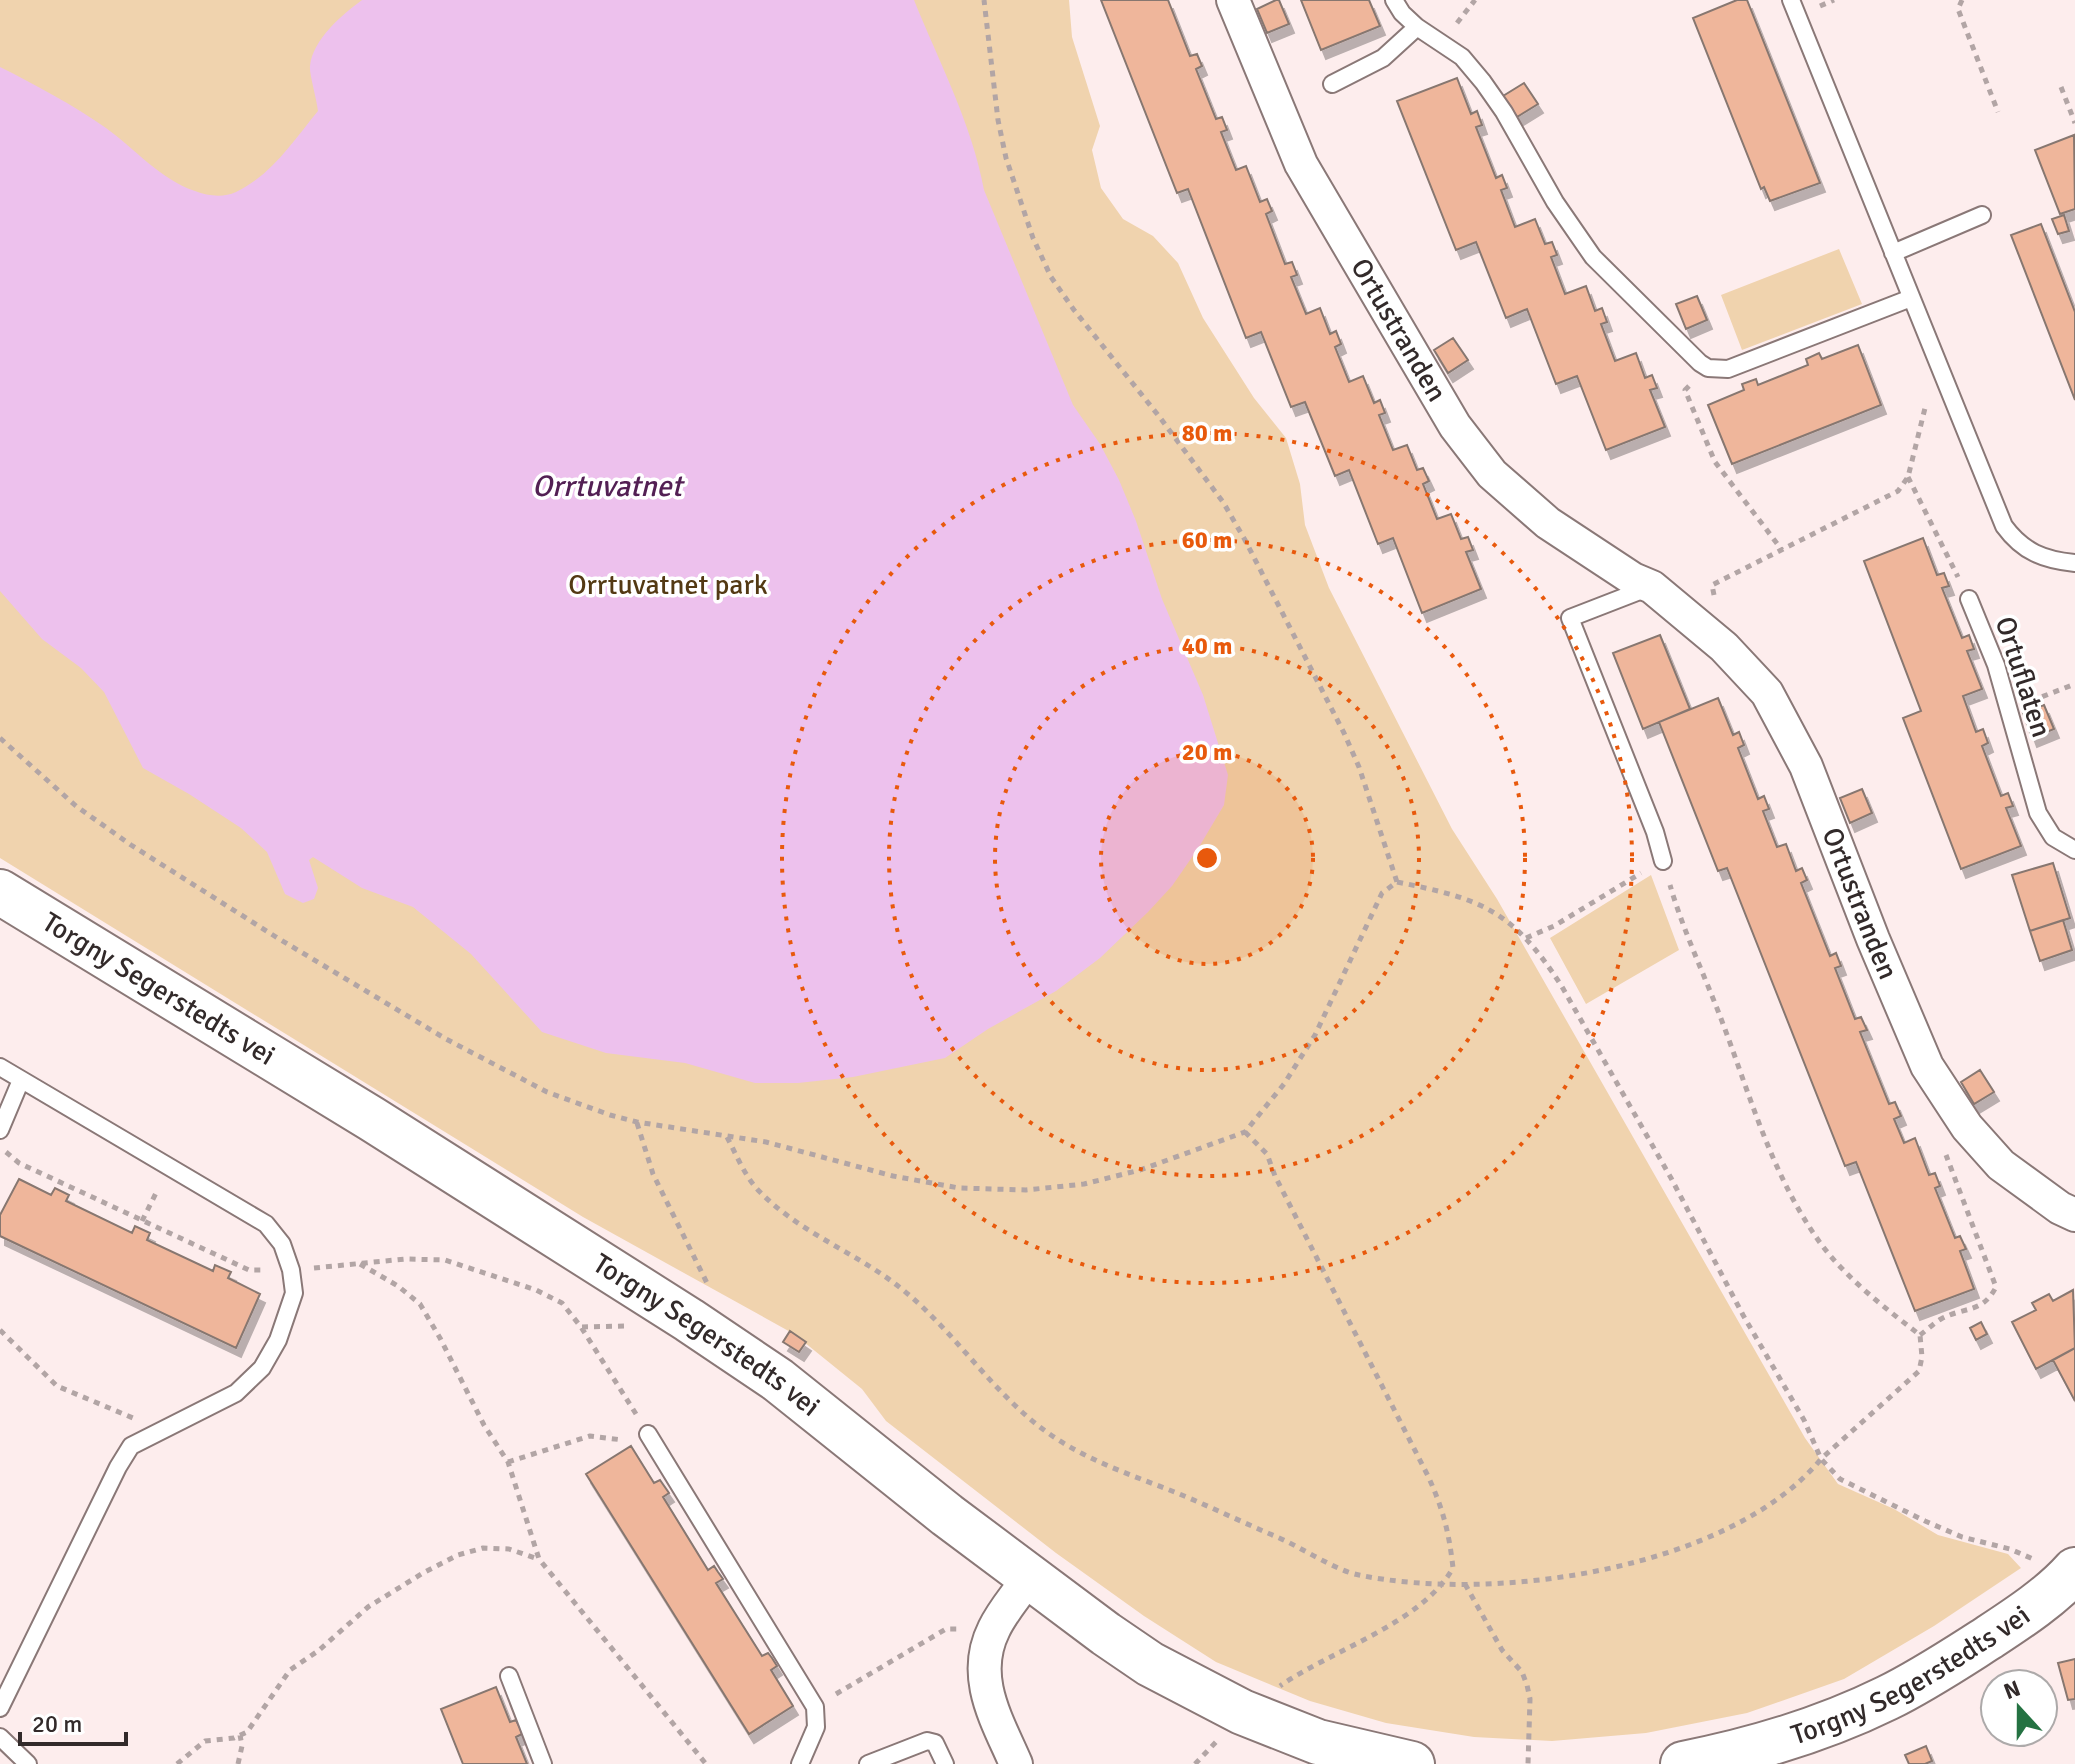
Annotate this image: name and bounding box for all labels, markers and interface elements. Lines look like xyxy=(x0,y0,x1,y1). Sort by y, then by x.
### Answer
street label: Ortustranden xyxy=(1343,252,1454,408)
text: 80 m xyxy=(1182,418,1232,448)
water label: Orrtuvatnet xyxy=(532,468,686,505)
text: 60 m xyxy=(1182,525,1232,555)
park label: Orrtuvatnet park xyxy=(568,568,768,602)
street label: Ortuflaten xyxy=(1988,613,2058,741)
text: 40 m xyxy=(1182,631,1232,661)
text: 20 m xyxy=(1182,737,1232,767)
street label: Ortustranden xyxy=(1815,823,1905,985)
centre of rings xyxy=(1193,844,1221,872)
street label: Torgny Segerstedts vei xyxy=(36,905,281,1073)
street label: Torgny Segerstedts vei xyxy=(587,1247,827,1424)
street label: Torgny Segerstedts vei xyxy=(1787,1598,2036,1752)
north arrow xyxy=(1979,1668,2059,1748)
text: N xyxy=(2000,1674,2024,1705)
scale bar xyxy=(20,1696,126,1746)
text: 20 m xyxy=(32,1709,82,1739)

